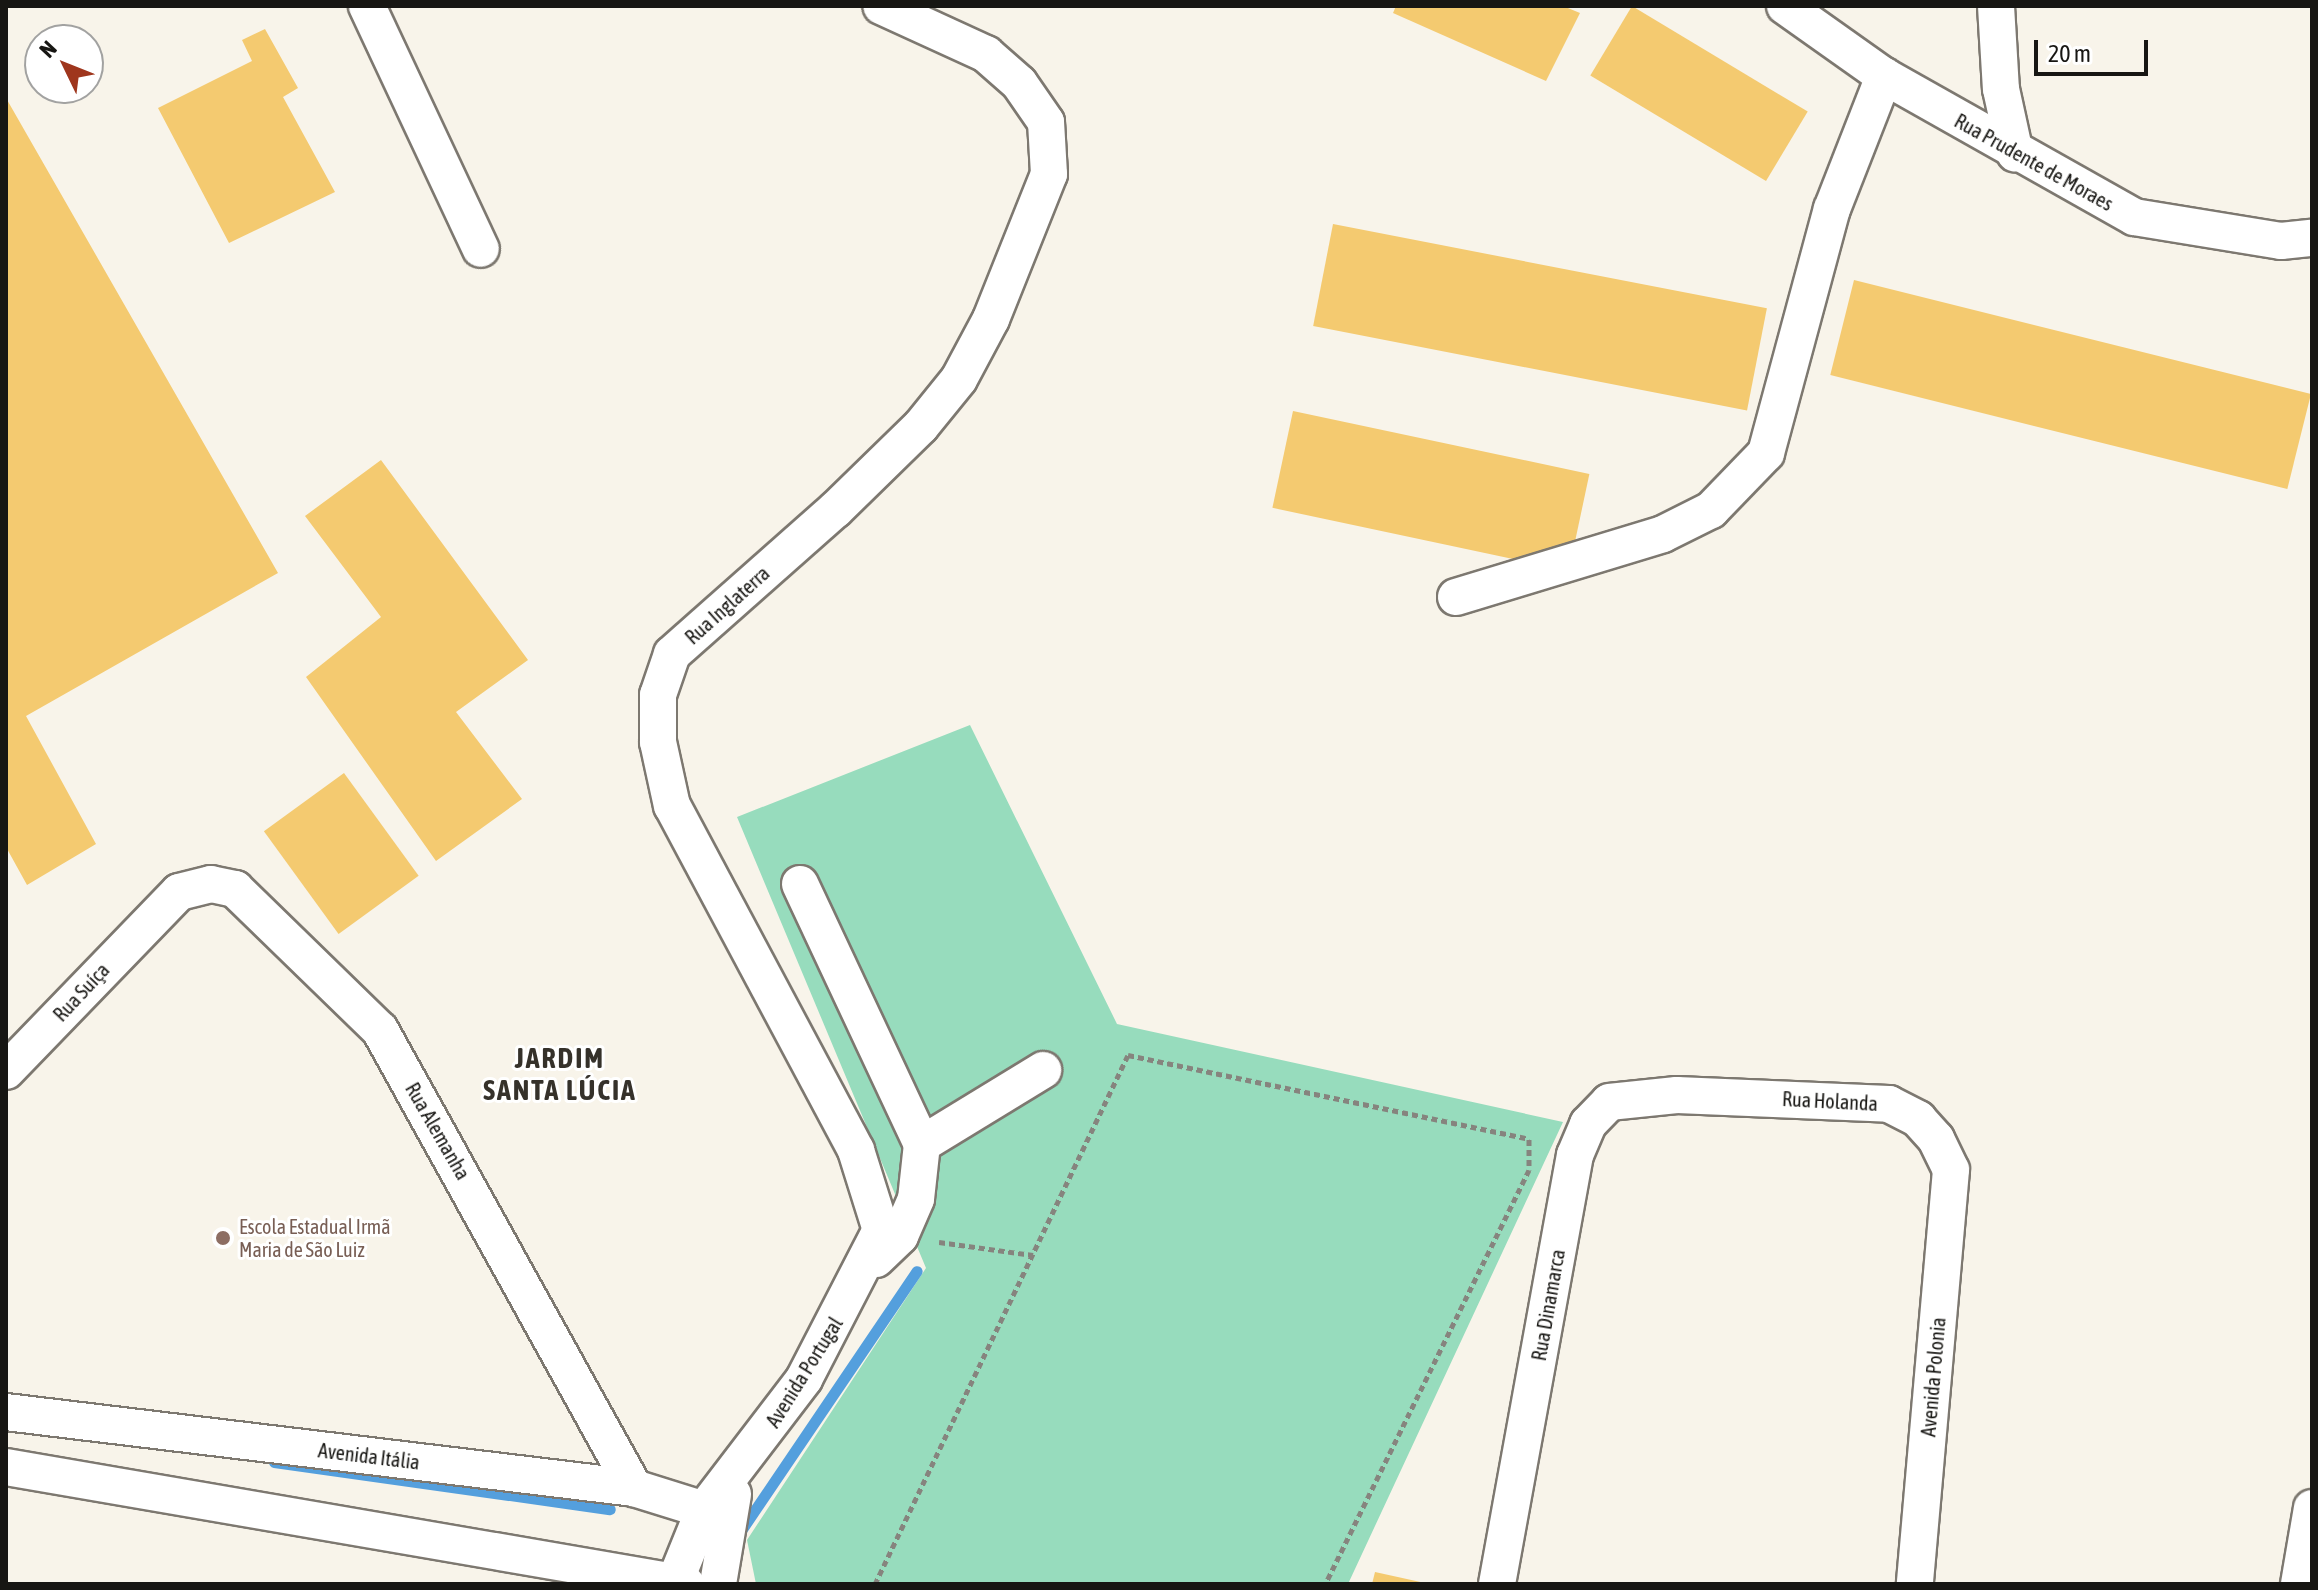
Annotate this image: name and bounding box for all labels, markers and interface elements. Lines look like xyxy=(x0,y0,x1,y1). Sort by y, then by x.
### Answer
north arrow xyxy=(24,24,104,104)
scale bar xyxy=(2038,24,2152,74)
text: N xyxy=(34,35,62,63)
text: 20 m xyxy=(2048,40,2091,67)
street label: Rua Prudente de Moraes xyxy=(1950,108,2118,216)
street label: Rua Inglaterra xyxy=(680,561,774,649)
street label: Rua Suíça xyxy=(48,958,114,1026)
district label: JARDIM SANTA LÚCIA xyxy=(483,1041,637,1107)
street label: Rua Alemanha xyxy=(401,1078,475,1184)
street label: Rua Holanda xyxy=(1782,1087,1878,1115)
place label: Escola Estadual Irmã Maria de São Luiz xyxy=(239,1214,391,1261)
marker: Escola Estadual Irmã Maria de São Luiz xyxy=(214,1229,232,1247)
street label: Rua Dinamarca xyxy=(1526,1247,1570,1363)
street label: Avenida Portugal xyxy=(761,1312,847,1432)
street label: Avenida Polonia xyxy=(1916,1316,1950,1438)
street label: Avenida Itália xyxy=(317,1438,421,1474)

